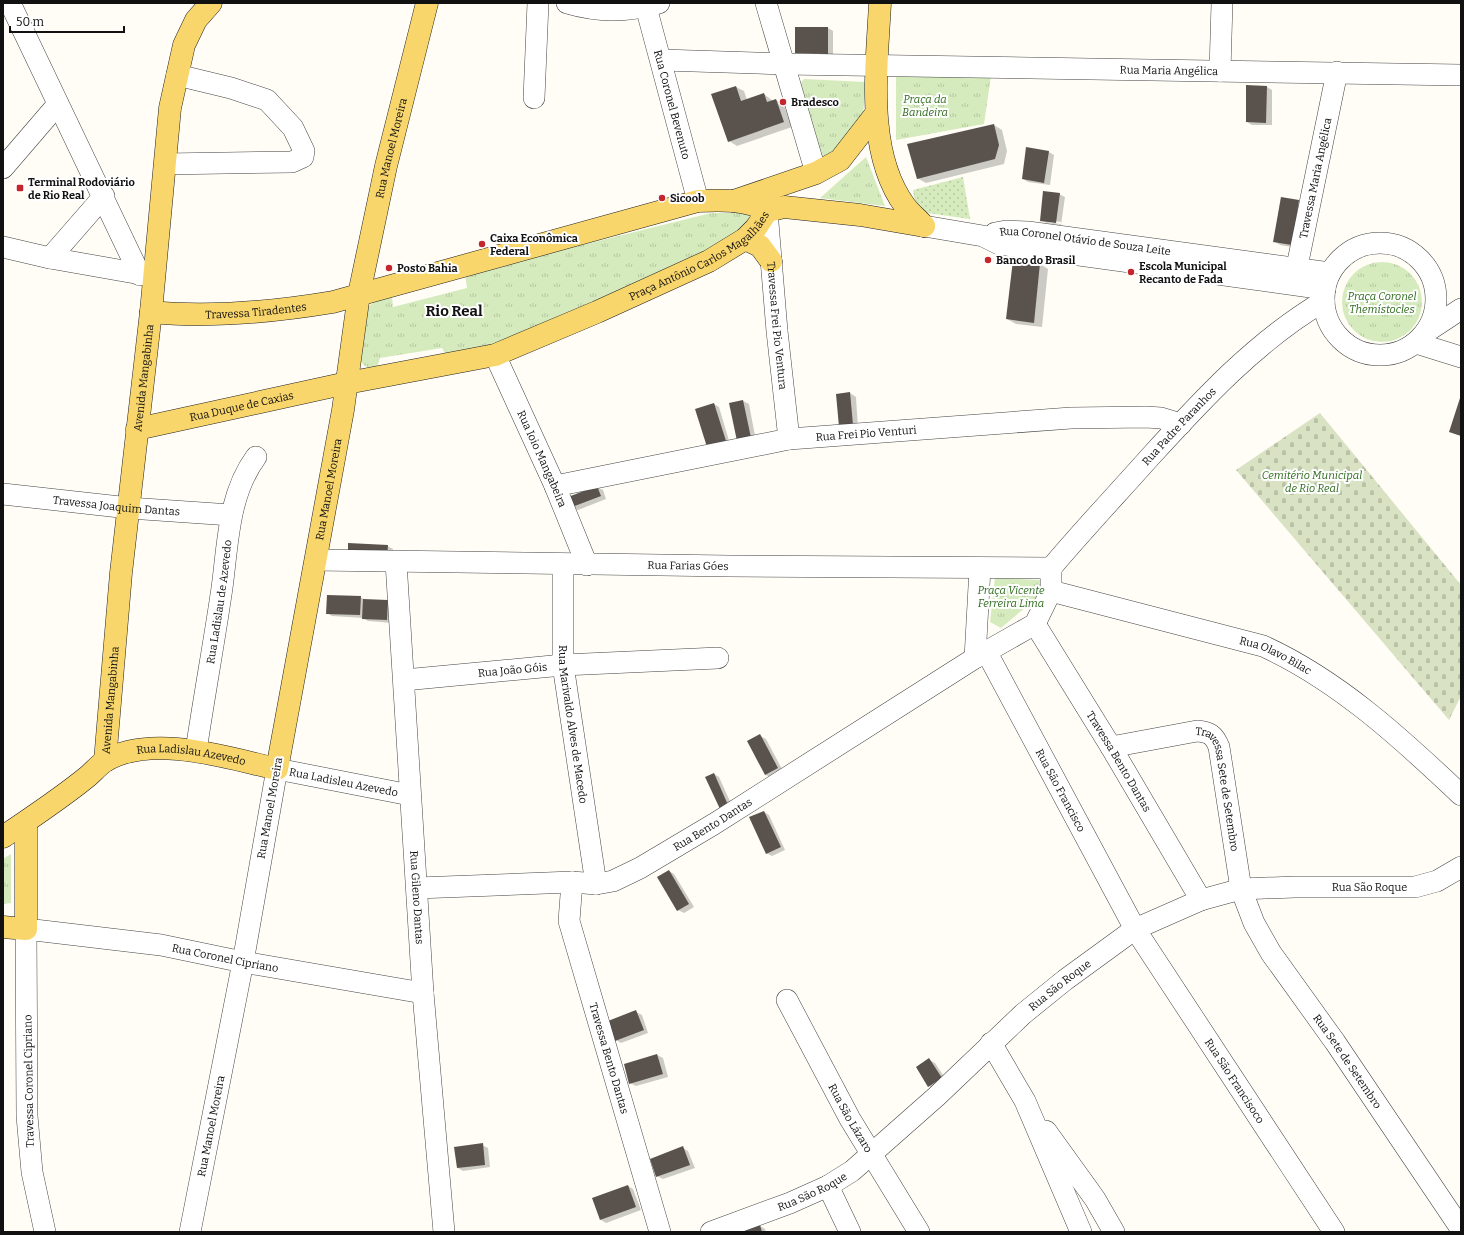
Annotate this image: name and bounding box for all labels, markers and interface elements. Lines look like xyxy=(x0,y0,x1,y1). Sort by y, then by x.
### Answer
scale bar xyxy=(10,8,124,34)
text: 50 m xyxy=(16,15,45,29)
street label: Rua Coronel Bevenuto xyxy=(651,48,693,161)
street label: Rua Maria Angélica xyxy=(1120,63,1218,78)
park label: Praça da Bandeira xyxy=(902,93,948,119)
place label: Bradesco xyxy=(791,96,839,109)
street label: Rua Manoel Moreira xyxy=(373,97,409,200)
marker: Bradesco xyxy=(778,97,788,107)
street label: Travessa Maria Angélica xyxy=(1296,117,1334,240)
place label: Terminal Rodoviário de Rio Real xyxy=(28,176,135,202)
marker: Terminal Rodoviário de Rio Real xyxy=(15,183,25,193)
place label: Sicoob xyxy=(670,192,705,205)
marker: Sicoob xyxy=(657,193,667,203)
street label: Praça Antônio Carlos Magalhães xyxy=(627,209,772,303)
street label: Rua Coronel Otávio de Souza Leite xyxy=(998,224,1172,258)
place label: Caixa Econômica Federal xyxy=(490,232,579,258)
marker: Caixa Econômica Federal xyxy=(477,239,487,249)
place label: Banco do Brasil xyxy=(996,254,1076,267)
marker: Banco do Brasil xyxy=(983,255,993,265)
place label: Escola Municipal Recanto de Fada xyxy=(1139,260,1227,286)
street label: Travessa Frei Pio Ventura xyxy=(765,261,790,390)
place label: Posto Bahia xyxy=(397,262,458,275)
marker: Posto Bahia xyxy=(384,263,394,273)
marker: Escola Municipal Recanto de Fada xyxy=(1126,267,1136,277)
park label: Praça Coronel Themístocles xyxy=(1348,290,1416,316)
street label: Travessa Tiradentes xyxy=(205,300,307,321)
district label: Rio Real xyxy=(425,302,483,320)
street label: Avenida Mangabinha xyxy=(131,324,156,432)
street label: Rua Padre Paranhos xyxy=(1139,385,1219,468)
street label: Rua Duque de Caxias xyxy=(188,388,295,424)
street label: Rua Ioio Mangabeira xyxy=(515,408,569,509)
street label: Rua Frei Pio Venturi xyxy=(815,423,918,443)
street label: Rua Manoel Moreira xyxy=(313,438,344,541)
park label: Cemitério Municipal de Rio Real xyxy=(1262,469,1362,495)
street label: Travessa Joaquim Dantas xyxy=(52,493,180,518)
street label: Rua Ladislau de Azevedo xyxy=(204,539,234,665)
street label: Rua Farias Góes xyxy=(647,558,729,572)
park label: Praça Vicente Ferreira Lima xyxy=(977,584,1045,610)
street label: Rua Olavo Bilac xyxy=(1238,634,1314,677)
street label: Rua Marivaldo Alves de Macedo xyxy=(557,645,590,804)
street label: Avenida Mangabinha xyxy=(99,646,121,755)
street label: Rua João Góis xyxy=(477,660,548,679)
street label: Travessa Bento Dantas xyxy=(1084,709,1154,814)
street label: Travessa Sete de Setembro xyxy=(1195,724,1242,852)
street label: Rua Ladislau Azevedo xyxy=(135,742,247,768)
street label: Rua São Francisco xyxy=(1033,746,1088,834)
street label: Rua Manoel Moreira xyxy=(255,756,285,860)
street label: Rua Ladisleu Azevedo xyxy=(288,765,399,799)
street label: Rua Bento Dantas xyxy=(671,795,754,853)
street label: Rua Gileno Dantas xyxy=(408,850,426,945)
street label: Rua São Roque xyxy=(1332,881,1407,894)
street label: Rua Coronel Cipriano xyxy=(171,941,279,974)
street label: Rua São Roque xyxy=(1026,957,1093,1013)
street label: Travessa Bento Dantas xyxy=(587,1001,632,1115)
street label: Rua Sete de Setembro xyxy=(1311,1012,1384,1111)
street label: Travessa Coronel Cipriano xyxy=(21,1014,37,1148)
street label: Rua São Francisoco xyxy=(1202,1036,1267,1126)
street label: Rua Manoel Moreira xyxy=(195,1074,227,1178)
street label: Rua São Lázaro xyxy=(826,1081,875,1155)
street label: Rua São Roque xyxy=(776,1169,849,1214)

